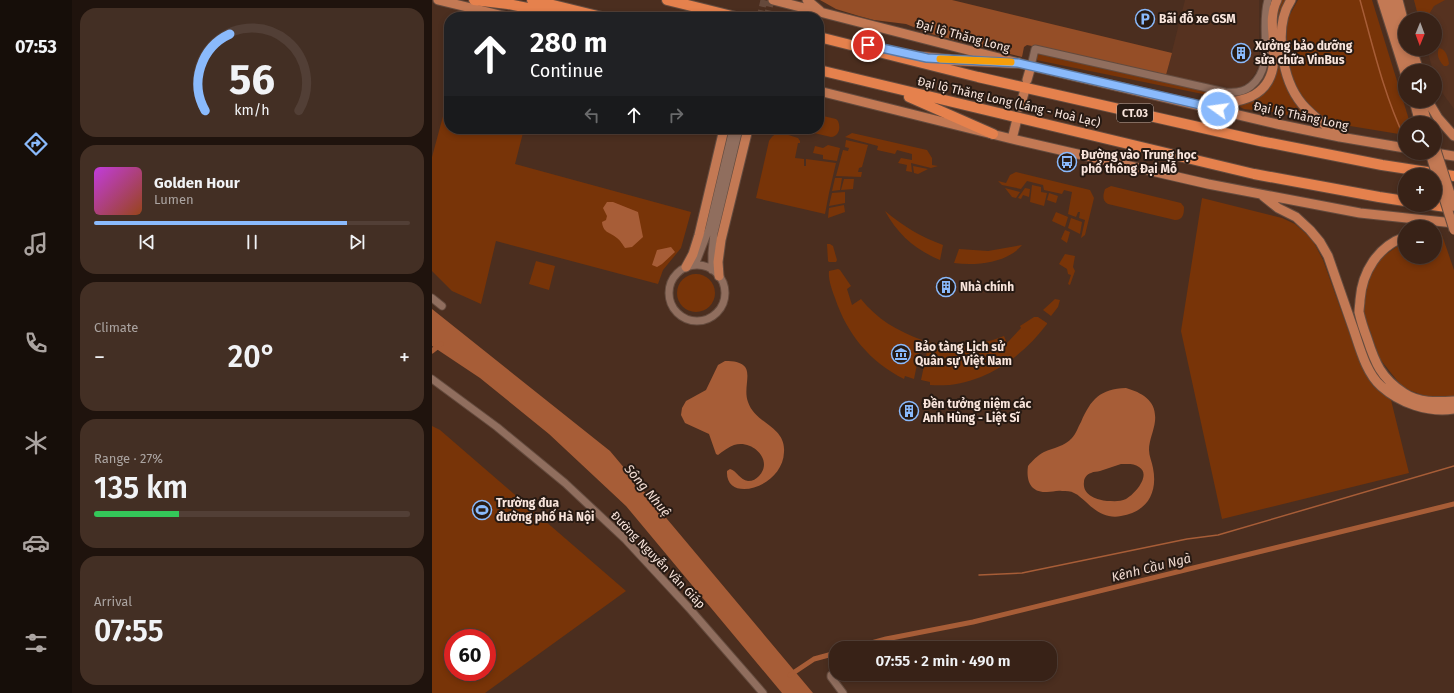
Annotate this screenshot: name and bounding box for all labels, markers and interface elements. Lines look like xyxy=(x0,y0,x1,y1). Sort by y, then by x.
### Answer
parking icon: Bãi đỗ xe GSM xyxy=(1134,8,1156,30)
place label: Bãi đỗ xe GSM xyxy=(1159,10,1236,26)
north arrow xyxy=(1398,12,1442,56)
map controls xyxy=(1398,12,1442,264)
street label: Đại lộ Thăng Long xyxy=(914,17,1012,55)
text: 280 m xyxy=(530,26,607,59)
icon: ahead xyxy=(464,28,516,80)
pin xyxy=(851,28,885,62)
icon: arrive xyxy=(857,34,879,56)
text: 07:53 xyxy=(15,36,57,58)
place label: Xưởng bảo dưỡng sửa chữa VinBus xyxy=(1254,39,1353,67)
building icon: Xưởng bảo dưỡng sửa chữa VinBus xyxy=(1230,42,1252,64)
text: 56 xyxy=(229,54,275,104)
text: Continue xyxy=(530,60,603,82)
button: sound xyxy=(1398,64,1442,108)
street label: Đại lộ Thăng Long (Láng - Hoà Lạc) xyxy=(916,74,1102,130)
position arrow xyxy=(1197,88,1239,130)
street label: Đại lộ Thăng Long xyxy=(1252,99,1350,133)
text: km/h xyxy=(234,101,270,118)
icon: left xyxy=(581,104,603,126)
icon: ahead xyxy=(623,104,645,126)
icon: right xyxy=(665,104,687,126)
road number: CT.03 xyxy=(1117,104,1153,122)
button: search xyxy=(1398,116,1442,160)
icon: directions xyxy=(22,130,50,158)
place label: Đường vào Trung học phổ thông Đại Mỗ xyxy=(1081,148,1197,176)
bus stop icon: Đường vào Trung học phổ thông Đại Mỗ xyxy=(1056,151,1078,173)
button: + xyxy=(1398,168,1442,212)
text: Golden Hour xyxy=(154,174,240,192)
text: Lumen xyxy=(154,192,194,207)
button: − xyxy=(1398,220,1442,264)
icon: music xyxy=(22,230,50,258)
icon: previous xyxy=(136,231,158,253)
icon: pause xyxy=(241,231,263,253)
icon: next xyxy=(346,231,368,253)
building icon: Nhà chính xyxy=(935,276,957,298)
place label: Nhà chính xyxy=(960,280,1014,294)
text: Climate xyxy=(94,320,138,335)
icon: phone xyxy=(22,329,50,357)
text: 20° xyxy=(228,339,276,375)
place label: Bảo tàng Lịch sử Quân sự Việt Nam xyxy=(915,340,1012,368)
museum icon: Bảo tàng Lịch sử Quân sự Việt Nam xyxy=(890,343,912,365)
text: − xyxy=(94,344,105,371)
text: + xyxy=(399,344,410,371)
place label: Đền tưởng niệm các Anh Hùng - Liệt Sĩ xyxy=(922,395,1031,425)
building icon: Đền tưởng niệm các Anh Hùng - Liệt Sĩ xyxy=(898,400,920,422)
icon: climate xyxy=(22,429,50,457)
text: Range · 27% xyxy=(94,451,163,466)
water label: Sông Nhuệ xyxy=(621,460,674,520)
text: 135 km xyxy=(94,470,188,506)
place label: Trường đua đường phố Hà Nội xyxy=(496,496,594,524)
sports icon: Trường đua đường phố Hà Nội xyxy=(471,499,493,521)
street label: Đường Nguyễn Văn Giáp xyxy=(608,508,709,612)
icon: car xyxy=(22,529,50,557)
water label: Kênh Cầu Ngà xyxy=(1110,550,1192,585)
text: Arrival xyxy=(94,594,132,609)
text: 07:55 xyxy=(94,613,164,649)
icon: filters xyxy=(22,629,50,657)
speed limit sign: 60 xyxy=(444,629,496,681)
text: 07:55 · 2 min · 490 m xyxy=(876,652,1010,670)

